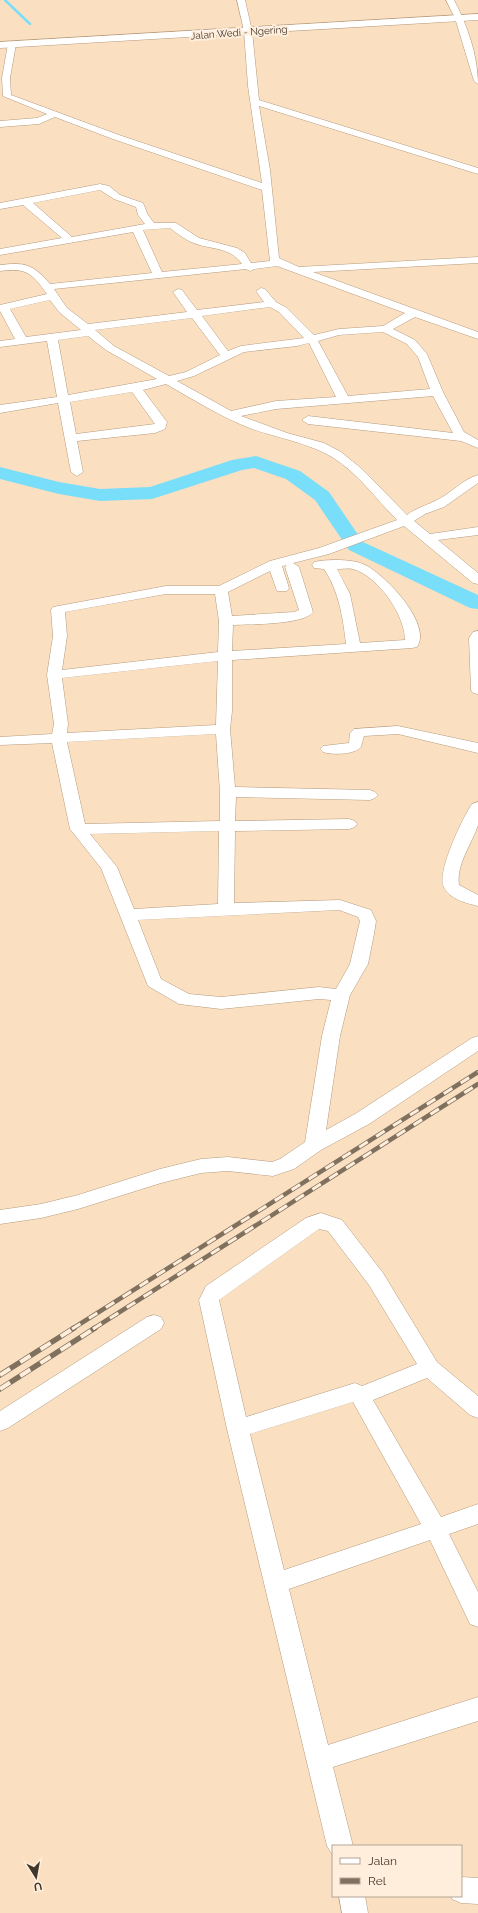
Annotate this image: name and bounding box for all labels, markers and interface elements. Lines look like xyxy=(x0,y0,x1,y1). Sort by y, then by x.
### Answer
street label: Jalan Wedi - Ngering xyxy=(190,24,288,41)
legend xyxy=(332,1845,462,1897)
text: Jalan xyxy=(368,1854,397,1868)
north arrow xyxy=(16,1857,56,1897)
text: Rel xyxy=(368,1874,387,1888)
text: U xyxy=(33,1879,43,1893)

